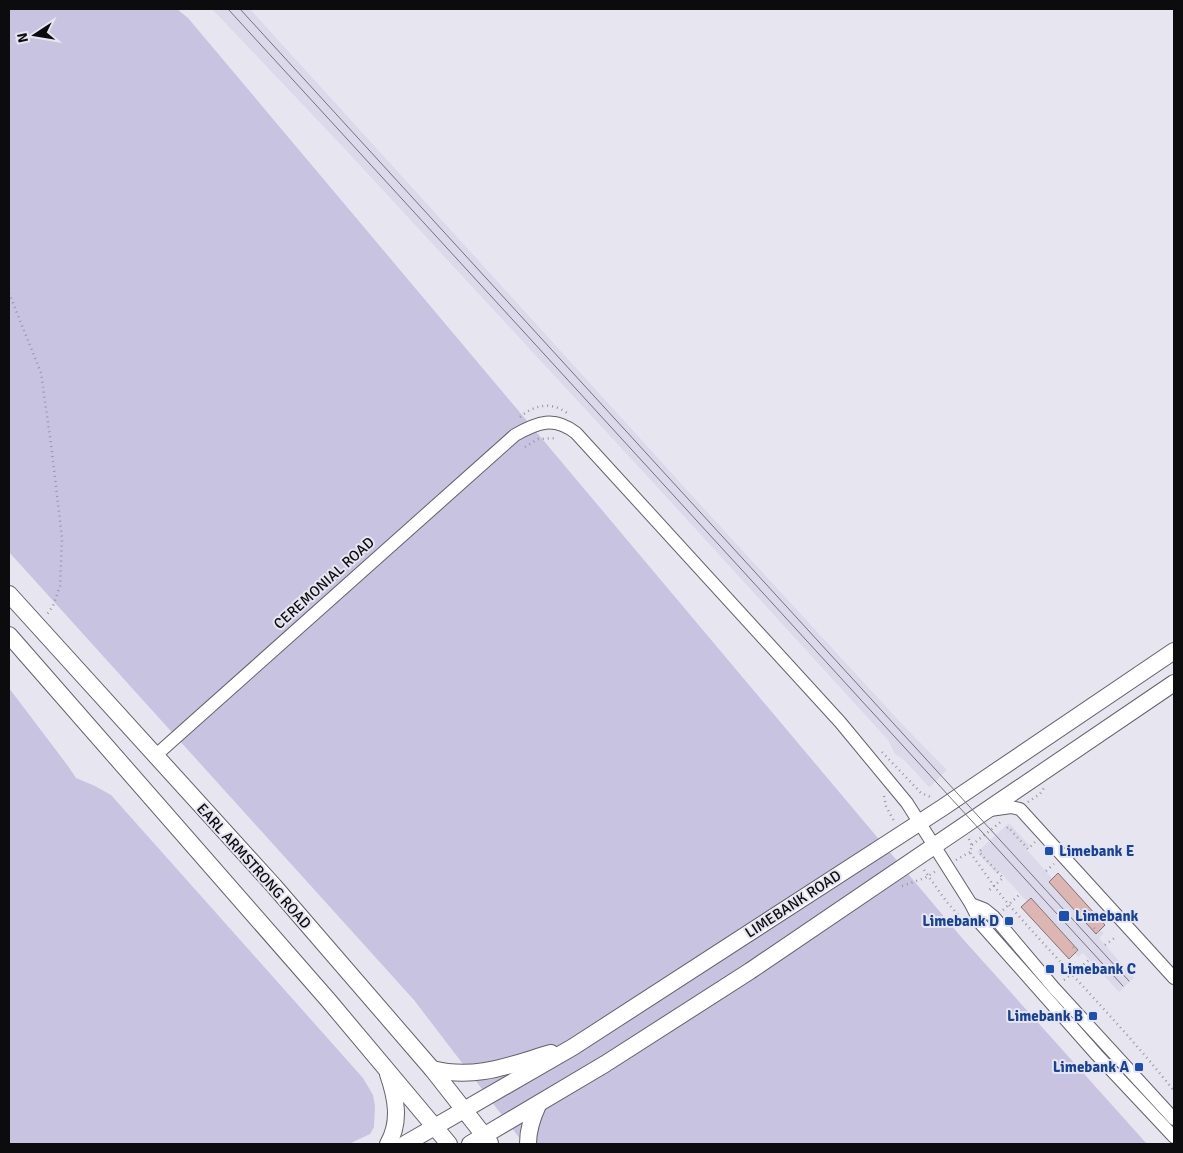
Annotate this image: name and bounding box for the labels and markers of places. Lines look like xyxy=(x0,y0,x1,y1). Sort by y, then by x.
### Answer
place label: Limebank E xyxy=(1059,842,1135,860)
marker: Limebank E xyxy=(1043,845,1055,857)
place label: Limebank xyxy=(1075,907,1139,925)
marker: Limebank xyxy=(1057,909,1071,923)
place label: Limebank D xyxy=(922,912,999,930)
marker: Limebank D xyxy=(1003,915,1015,927)
place label: Limebank C xyxy=(1060,960,1136,978)
marker: Limebank C xyxy=(1044,963,1056,975)
place label: Limebank B xyxy=(1007,1007,1083,1025)
marker: Limebank B xyxy=(1087,1010,1099,1022)
place label: Limebank A xyxy=(1053,1058,1129,1076)
marker: Limebank A xyxy=(1133,1061,1145,1073)

